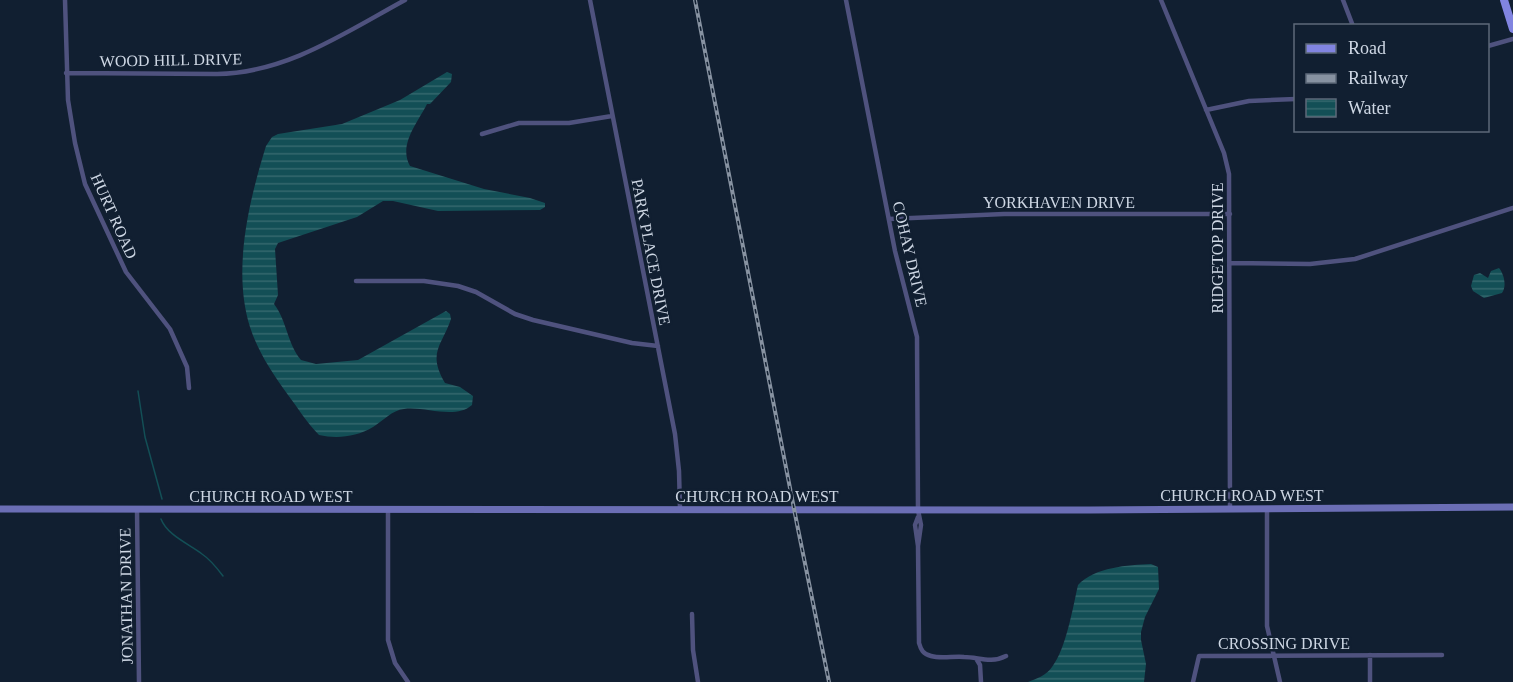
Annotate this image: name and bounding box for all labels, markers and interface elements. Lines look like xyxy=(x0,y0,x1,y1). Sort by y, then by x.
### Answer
legend xyxy=(1294,24,1489,132)
text: Road xyxy=(1348,38,1386,58)
street label: WOOD HILL DRIVE xyxy=(100,50,242,70)
text: Railway xyxy=(1348,68,1408,88)
text: Water xyxy=(1348,98,1391,118)
street label: HURT ROAD xyxy=(88,171,140,261)
street label: PARK PLACE DRIVE xyxy=(628,177,674,327)
street label: RIDGETOP DRIVE xyxy=(1209,182,1226,314)
street label: YORKHAVEN DRIVE xyxy=(983,194,1135,211)
street label: COHAY DRIVE xyxy=(890,200,930,308)
street label: CHURCH ROAD WEST xyxy=(1160,487,1324,504)
street label: CHURCH ROAD WEST xyxy=(189,488,353,505)
street label: CHURCH ROAD WEST xyxy=(675,488,839,505)
street label: JONATHAN DRIVE xyxy=(116,528,136,664)
street label: CROSSING DRIVE xyxy=(1218,635,1350,652)

